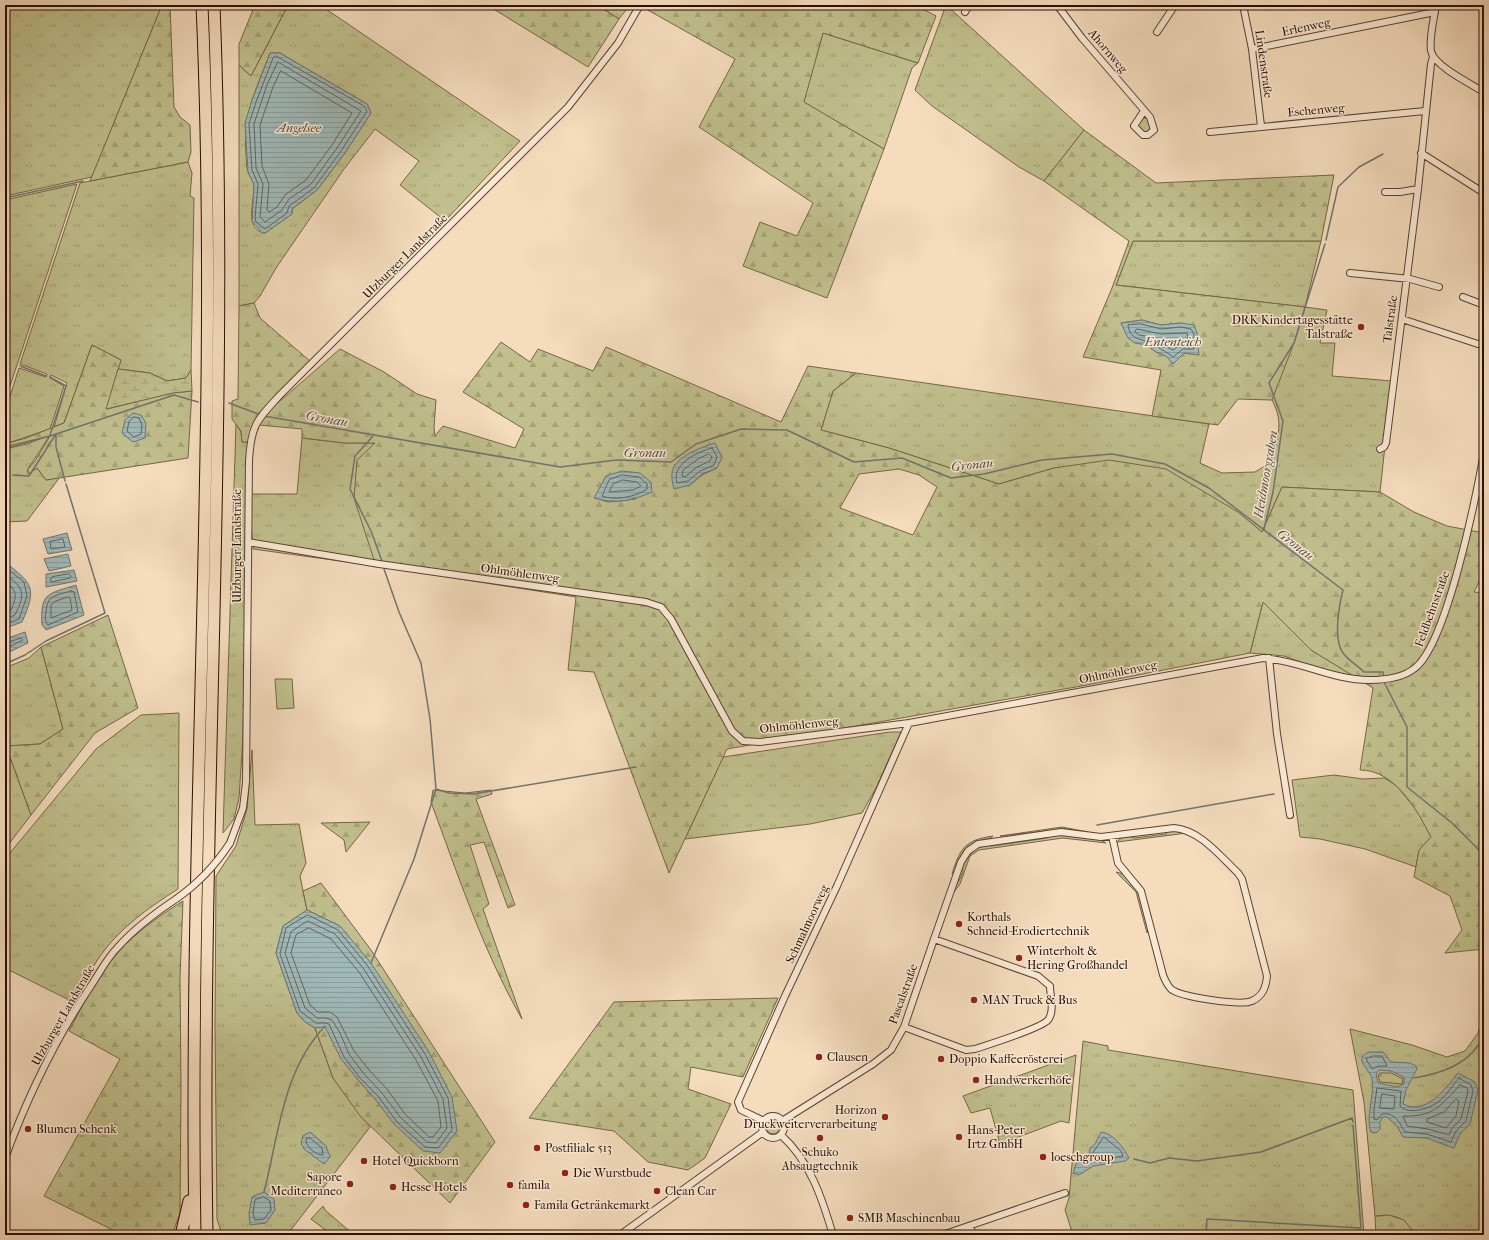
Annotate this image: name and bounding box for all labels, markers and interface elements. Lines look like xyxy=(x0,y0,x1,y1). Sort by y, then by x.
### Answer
street label: Erlenweg xyxy=(1280,15,1332,39)
street label: Ahornweg xyxy=(1085,25,1131,76)
street label: Lindenstraße xyxy=(1252,29,1276,99)
street label: Eschenweg xyxy=(1287,100,1346,119)
water label: Angelsee xyxy=(275,120,322,135)
street label: Ulzburger Landstraße xyxy=(360,211,450,301)
street label: Talstraße xyxy=(1380,294,1400,344)
place label: DRK Kindertagesstätte Talstraße xyxy=(1232,313,1353,341)
marker: DRK Kindertagesstätte Talstraße xyxy=(1356,322,1366,332)
water label: Ententeich xyxy=(1144,334,1202,349)
water label: Gronau xyxy=(305,407,349,430)
water label: Heidmoorgraben xyxy=(1250,429,1281,520)
water label: Gronau xyxy=(624,445,666,460)
water label: Gronau xyxy=(950,455,994,474)
street label: Ulzburger Landstraße xyxy=(230,489,244,603)
water label: Gronau xyxy=(1274,525,1317,563)
street label: Ohlmöhlenweg xyxy=(480,561,561,586)
street label: Feldbehnstraße xyxy=(1412,569,1452,649)
street label: Ohlmöhlenweg xyxy=(1078,657,1159,686)
street label: Ohlmöhlenweg xyxy=(759,714,840,736)
street label: Schmalmoorweg xyxy=(783,882,832,966)
place label: Korthals Schneid-Erodiertechnik xyxy=(967,910,1090,938)
marker: Korthals Schneid-Erodiertechnik xyxy=(954,919,964,929)
place label: Winterholt & Hering Großhandel xyxy=(1026,944,1129,972)
marker: Winterholt & Hering Großhandel xyxy=(1014,953,1024,963)
street label: Ulzburger Landstraße xyxy=(28,962,98,1068)
street label: Pascalstraße xyxy=(886,962,920,1026)
place label: MAN Truck & Bus xyxy=(982,993,1078,1007)
marker: MAN Truck & Bus xyxy=(969,995,979,1005)
place label: Clausen xyxy=(827,1050,868,1064)
marker: Clausen xyxy=(814,1052,824,1062)
place label: Doppio Kaffeerösterei xyxy=(949,1052,1063,1066)
marker: Doppio Kaffeerösterei xyxy=(936,1054,946,1064)
place label: Handwerkerhöfe xyxy=(984,1073,1071,1087)
marker: Handwerkerhöfe xyxy=(971,1075,981,1085)
place label: Horizon Druckweiterverarbeitung xyxy=(743,1103,878,1131)
marker: Horizon Druckweiterverarbeitung xyxy=(880,1112,890,1122)
place label: Blumen Schenk xyxy=(36,1122,117,1136)
place label: Hans-Peter Irtz GmbH xyxy=(967,1123,1026,1151)
marker: Blumen Schenk xyxy=(23,1124,33,1134)
marker: Hans-Peter Irtz GmbH xyxy=(954,1132,964,1142)
marker: Schuko Absaugtechnik xyxy=(815,1133,825,1143)
place label: Postfiliale 513 xyxy=(545,1141,612,1155)
marker: Postfiliale 513 xyxy=(532,1143,542,1153)
place label: Schuko Absaugtechnik xyxy=(781,1145,859,1173)
place label: loeschgroup xyxy=(1050,1150,1114,1164)
marker: loeschgroup xyxy=(1038,1152,1048,1162)
place label: Hotel Quickborn xyxy=(372,1154,459,1168)
marker: Hotel Quickborn xyxy=(359,1156,369,1166)
place label: Die Wurstbude xyxy=(573,1166,652,1180)
marker: Die Wurstbude xyxy=(560,1168,570,1178)
place label: Sapore Mediterraneo xyxy=(270,1170,342,1198)
place label: famila xyxy=(518,1178,550,1192)
marker: Sapore Mediterraneo xyxy=(345,1179,355,1189)
place label: Hesse Hotels xyxy=(401,1180,468,1194)
marker: famila xyxy=(505,1180,515,1190)
marker: Hesse Hotels xyxy=(388,1182,398,1192)
place label: Clean Car xyxy=(665,1184,717,1198)
marker: Clean Car xyxy=(652,1186,662,1196)
place label: Famila Getränkemarkt xyxy=(534,1198,651,1212)
marker: Famila Getränkemarkt xyxy=(521,1200,531,1210)
place label: SMB Maschinenbau xyxy=(858,1211,961,1225)
marker: SMB Maschinenbau xyxy=(845,1213,855,1223)

